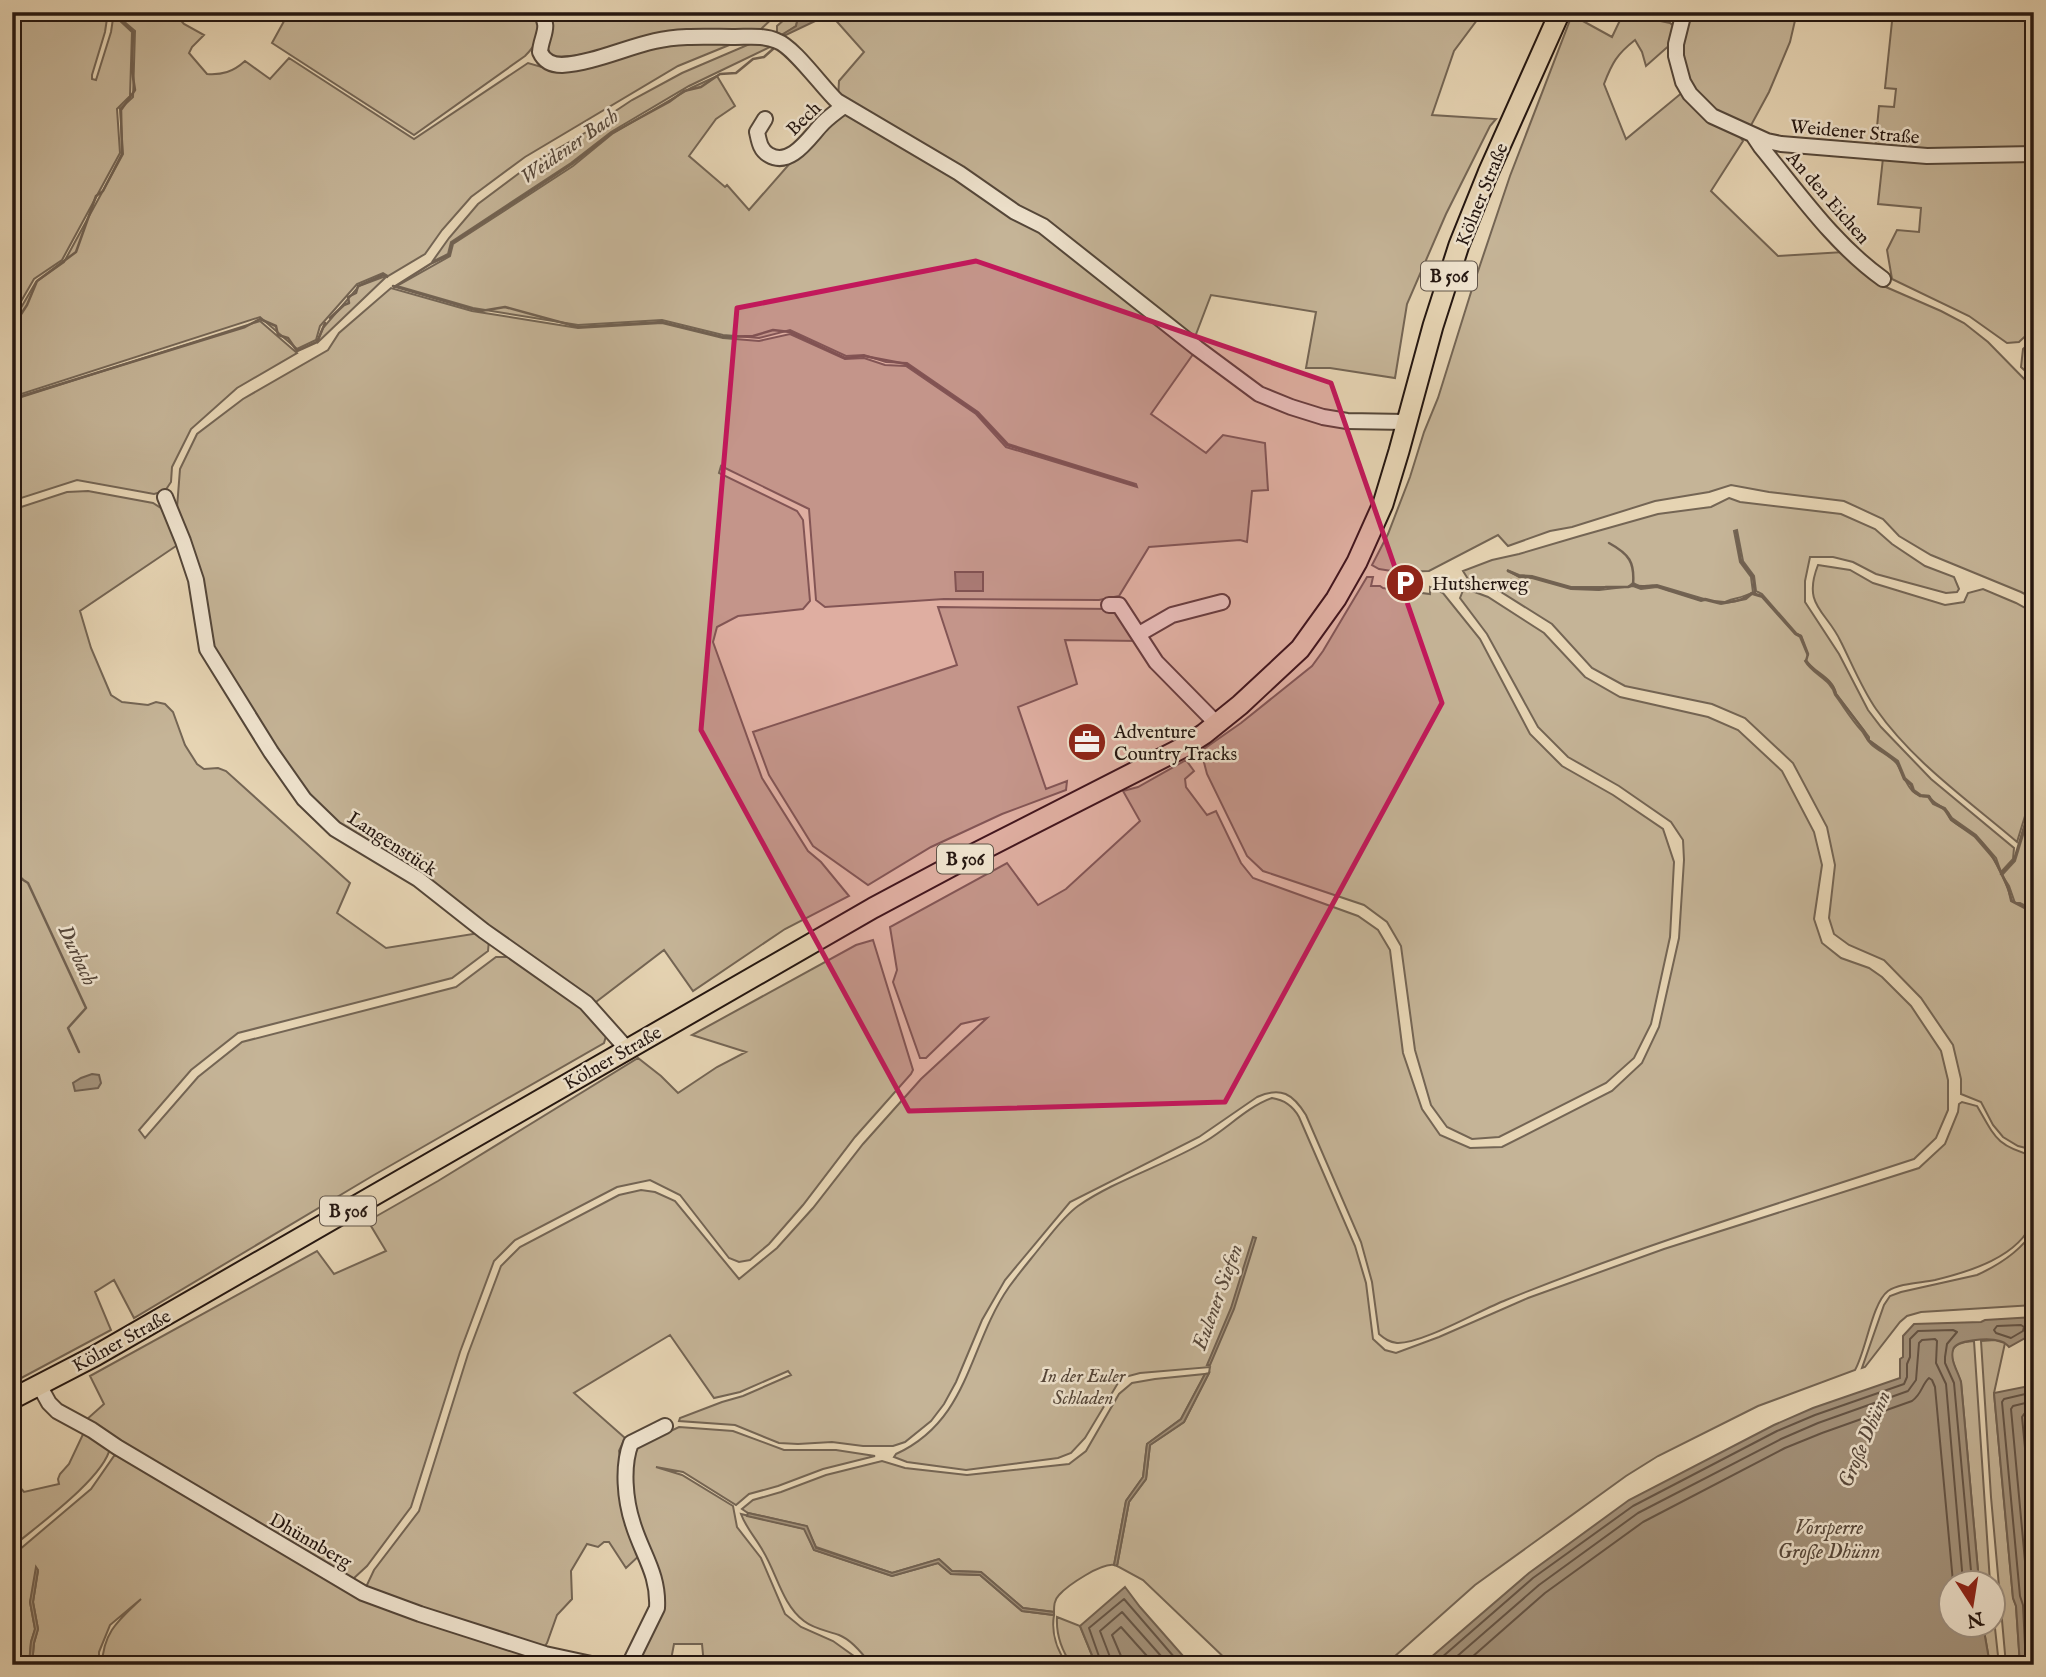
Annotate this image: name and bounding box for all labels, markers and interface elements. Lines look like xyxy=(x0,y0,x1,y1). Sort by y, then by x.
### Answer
street label: Bech xyxy=(782,97,827,142)
water label: Weidener Bach xyxy=(515,103,624,191)
street label: Weidener Straße xyxy=(1789,115,1921,151)
street label: Kölner Straße xyxy=(1451,139,1514,250)
street label: An den Eichen xyxy=(1780,146,1874,250)
road number: B 506 xyxy=(1421,262,1477,290)
parking icon: Hutsherweg xyxy=(1384,562,1426,604)
place label: Hutsherweg xyxy=(1432,573,1529,597)
office icon: Adventure Country Tracks xyxy=(1066,721,1108,763)
place label: Adventure Country Tracks xyxy=(1113,721,1237,767)
street label: Langenstück xyxy=(342,807,442,883)
road number: B 506 xyxy=(937,844,993,874)
water label: Durbach xyxy=(51,921,103,991)
street label: Kölner Straße xyxy=(560,1021,666,1096)
road number: B 506 xyxy=(320,1196,376,1226)
water label: Eulener Siefen xyxy=(1186,1241,1250,1355)
street label: Kölner Straße xyxy=(68,1305,176,1379)
park label: In der Euler Schladen xyxy=(1040,1365,1127,1411)
water label: Große Dhünn xyxy=(1833,1387,1898,1492)
street label: Dhünnberg xyxy=(264,1508,356,1575)
water label: Vorsperre Große Dhünn xyxy=(1778,1515,1880,1566)
north arrow xyxy=(1938,1568,2008,1638)
text: N xyxy=(1964,1605,1987,1632)

